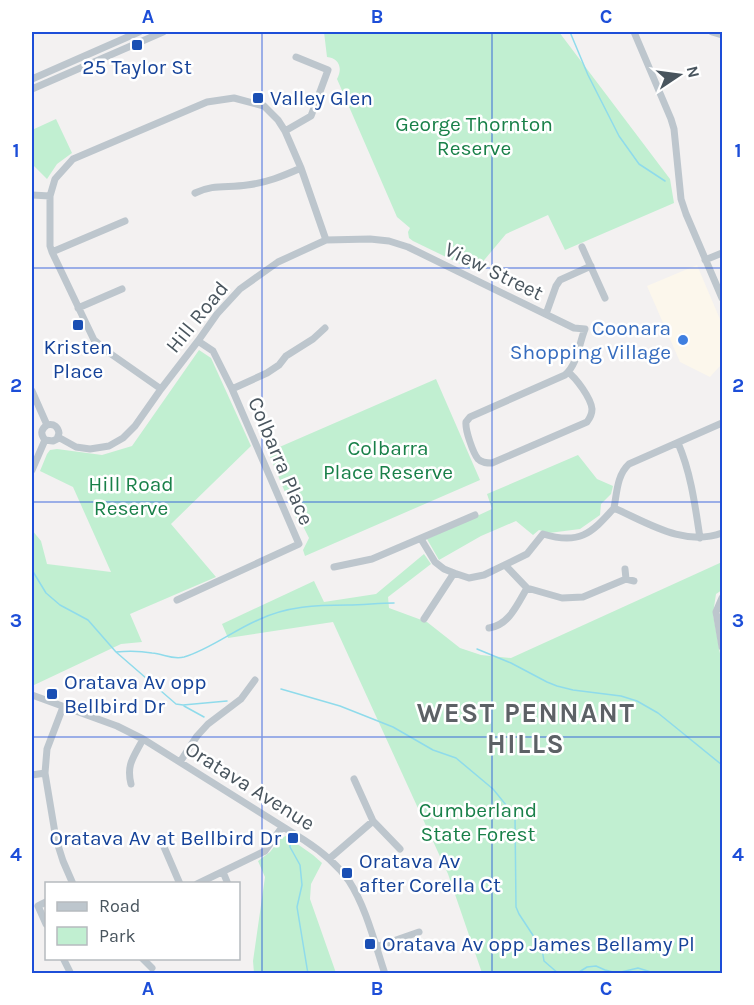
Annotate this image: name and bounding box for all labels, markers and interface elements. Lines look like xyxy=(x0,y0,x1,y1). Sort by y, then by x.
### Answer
text: A xyxy=(142,5,155,28)
text: B xyxy=(371,5,383,28)
text: C xyxy=(600,5,612,28)
marker: 25 Taylor St xyxy=(130,38,144,52)
north arrow xyxy=(649,45,709,105)
place label: 25 Taylor St xyxy=(82,55,192,79)
text: N xyxy=(683,64,704,79)
place label: Valley Glen xyxy=(270,86,373,110)
marker: Valley Glen xyxy=(251,91,265,105)
park label: George Thornton Reserve xyxy=(395,112,553,160)
text: 1 xyxy=(12,139,20,162)
text: 1 xyxy=(734,139,742,162)
street label: View Street xyxy=(441,237,547,305)
street label: Hill Road xyxy=(161,276,233,358)
place label: Coonara Shopping Village xyxy=(510,316,671,364)
marker: Kristen Place xyxy=(71,318,85,332)
marker: Coonara Shopping Village xyxy=(676,333,690,347)
place label: Kristen Place xyxy=(44,335,113,383)
text: 2 xyxy=(10,374,22,397)
text: 2 xyxy=(732,374,744,397)
street label: Colbarra Place xyxy=(243,393,319,529)
park label: Colbarra Place Reserve xyxy=(323,436,453,484)
park label: Hill Road Reserve xyxy=(88,472,174,520)
text: 3 xyxy=(10,609,22,632)
text: 3 xyxy=(732,609,744,632)
place label: Oratava Av opp Bellbird Dr xyxy=(64,670,206,718)
marker: Oratava Av opp Bellbird Dr xyxy=(45,687,59,701)
district label: WEST PENNANT HILLS xyxy=(417,697,635,760)
street label: Oratava Avenue xyxy=(181,737,319,835)
park label: Cumberland State Forest xyxy=(419,798,537,846)
place label: Oratava Av at Bellbird Dr xyxy=(49,826,281,850)
marker: Oratava Av at Bellbird Dr xyxy=(286,831,300,845)
text: 4 xyxy=(10,843,22,866)
text: 4 xyxy=(732,843,744,866)
place label: Oratava Av after Corella Ct xyxy=(359,849,501,897)
marker: Oratava Av after Corella Ct xyxy=(340,866,354,880)
legend xyxy=(45,882,240,960)
text: Road xyxy=(99,895,140,917)
text: Park xyxy=(99,925,136,947)
place label: Oratava Av opp James Bellamy Pl xyxy=(382,932,695,956)
marker: Oratava Av opp James Bellamy Pl xyxy=(363,937,377,951)
text: A xyxy=(142,977,155,1000)
text: B xyxy=(371,977,383,1000)
text: C xyxy=(600,977,612,1000)

